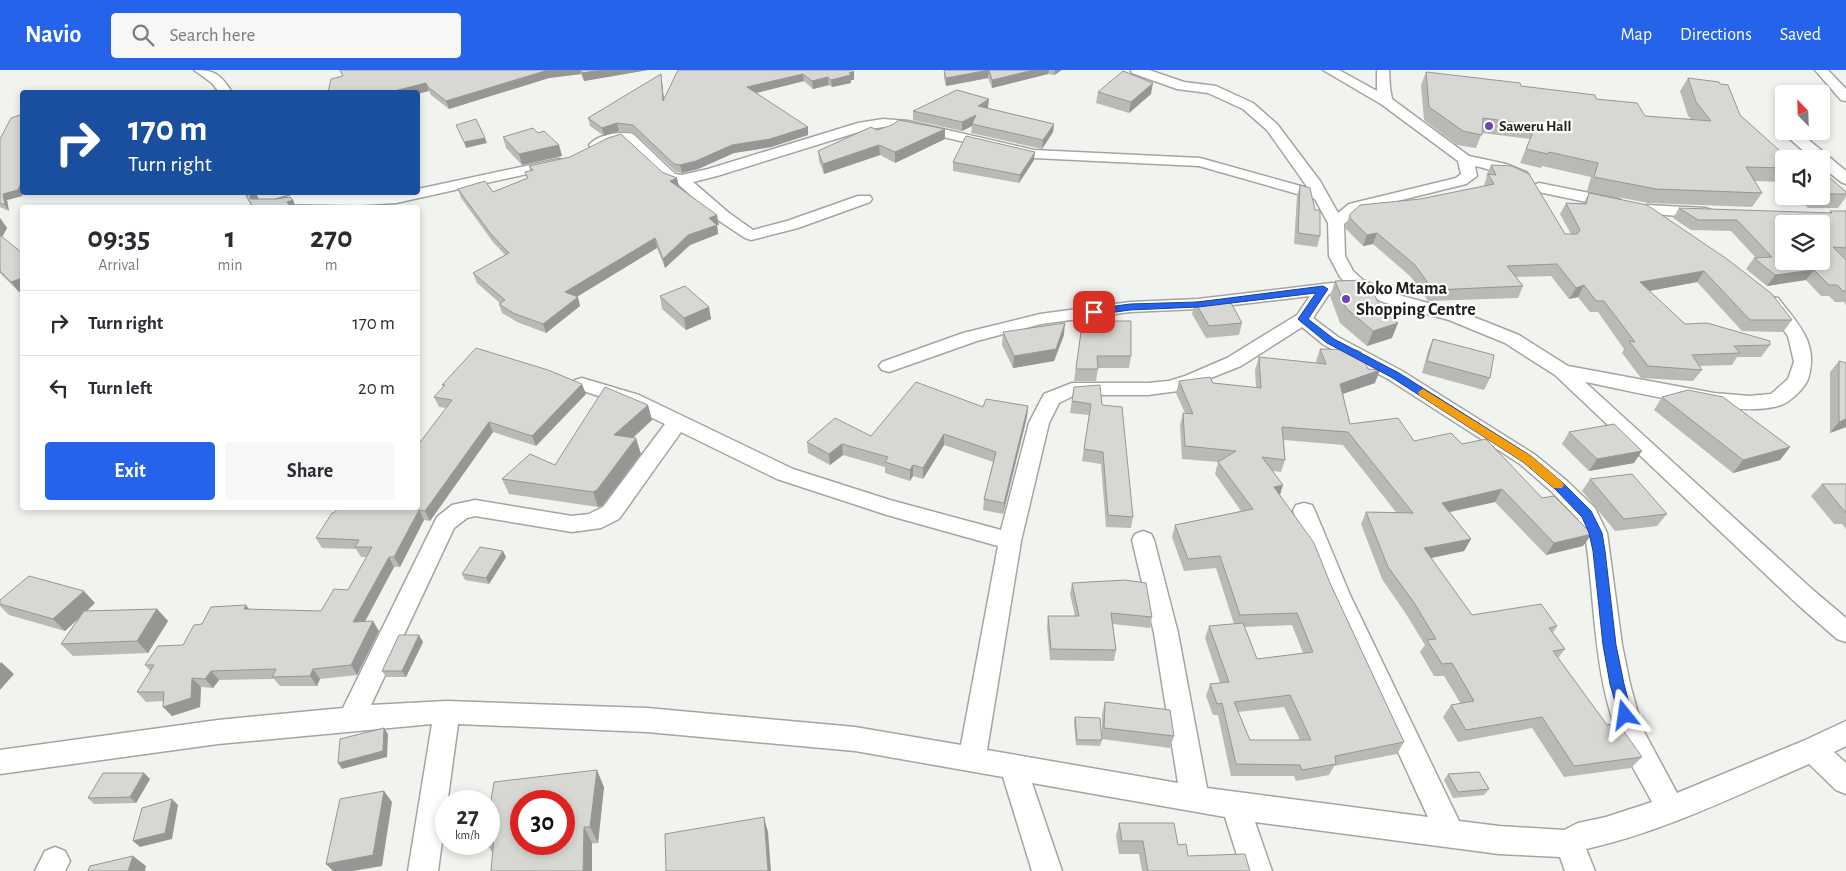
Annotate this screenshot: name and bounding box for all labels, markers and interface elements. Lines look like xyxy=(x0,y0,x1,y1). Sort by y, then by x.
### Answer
search box xyxy=(111,13,461,58)
icon: search xyxy=(129,21,157,49)
text: Navio xyxy=(25,23,81,47)
text: Search here xyxy=(169,26,255,45)
text: Map xyxy=(1621,26,1652,44)
text: Directions xyxy=(1680,26,1752,44)
text: Saved xyxy=(1780,26,1821,44)
north arrow xyxy=(1775,85,1830,140)
map controls xyxy=(1775,85,1830,270)
icon: right xyxy=(45,110,110,175)
text: 170 m xyxy=(128,112,208,147)
place label: Saweru Hall xyxy=(1499,119,1571,134)
marker: Saweru Hall xyxy=(1483,120,1495,132)
button: sound xyxy=(1775,150,1830,205)
text: Turn right xyxy=(128,153,212,175)
button: layers xyxy=(1775,215,1830,270)
text: 09:35 xyxy=(87,223,150,253)
text: 1 xyxy=(225,223,235,253)
text: 270 xyxy=(310,223,353,253)
text: Arrival xyxy=(98,257,139,273)
text: min xyxy=(218,257,243,273)
text: m xyxy=(325,257,338,273)
place label: Koko Mtama Shopping Centre xyxy=(1356,280,1476,319)
pin xyxy=(1073,291,1115,333)
marker: Koko Mtama Shopping Centre xyxy=(1340,293,1352,305)
icon: arrive xyxy=(1080,298,1108,326)
icon: right xyxy=(45,309,73,337)
text: Turn right xyxy=(88,314,163,333)
text: 170 m xyxy=(352,314,395,333)
icon: left xyxy=(45,374,73,402)
text: Turn left xyxy=(88,379,152,398)
text: 20 m xyxy=(358,379,395,398)
button: Exit xyxy=(45,442,215,500)
button: Share xyxy=(225,442,395,500)
position arrow xyxy=(1598,688,1650,740)
speed limit sign: 30 xyxy=(510,790,575,855)
text: 27 xyxy=(456,804,479,829)
text: km/h xyxy=(455,829,480,841)

